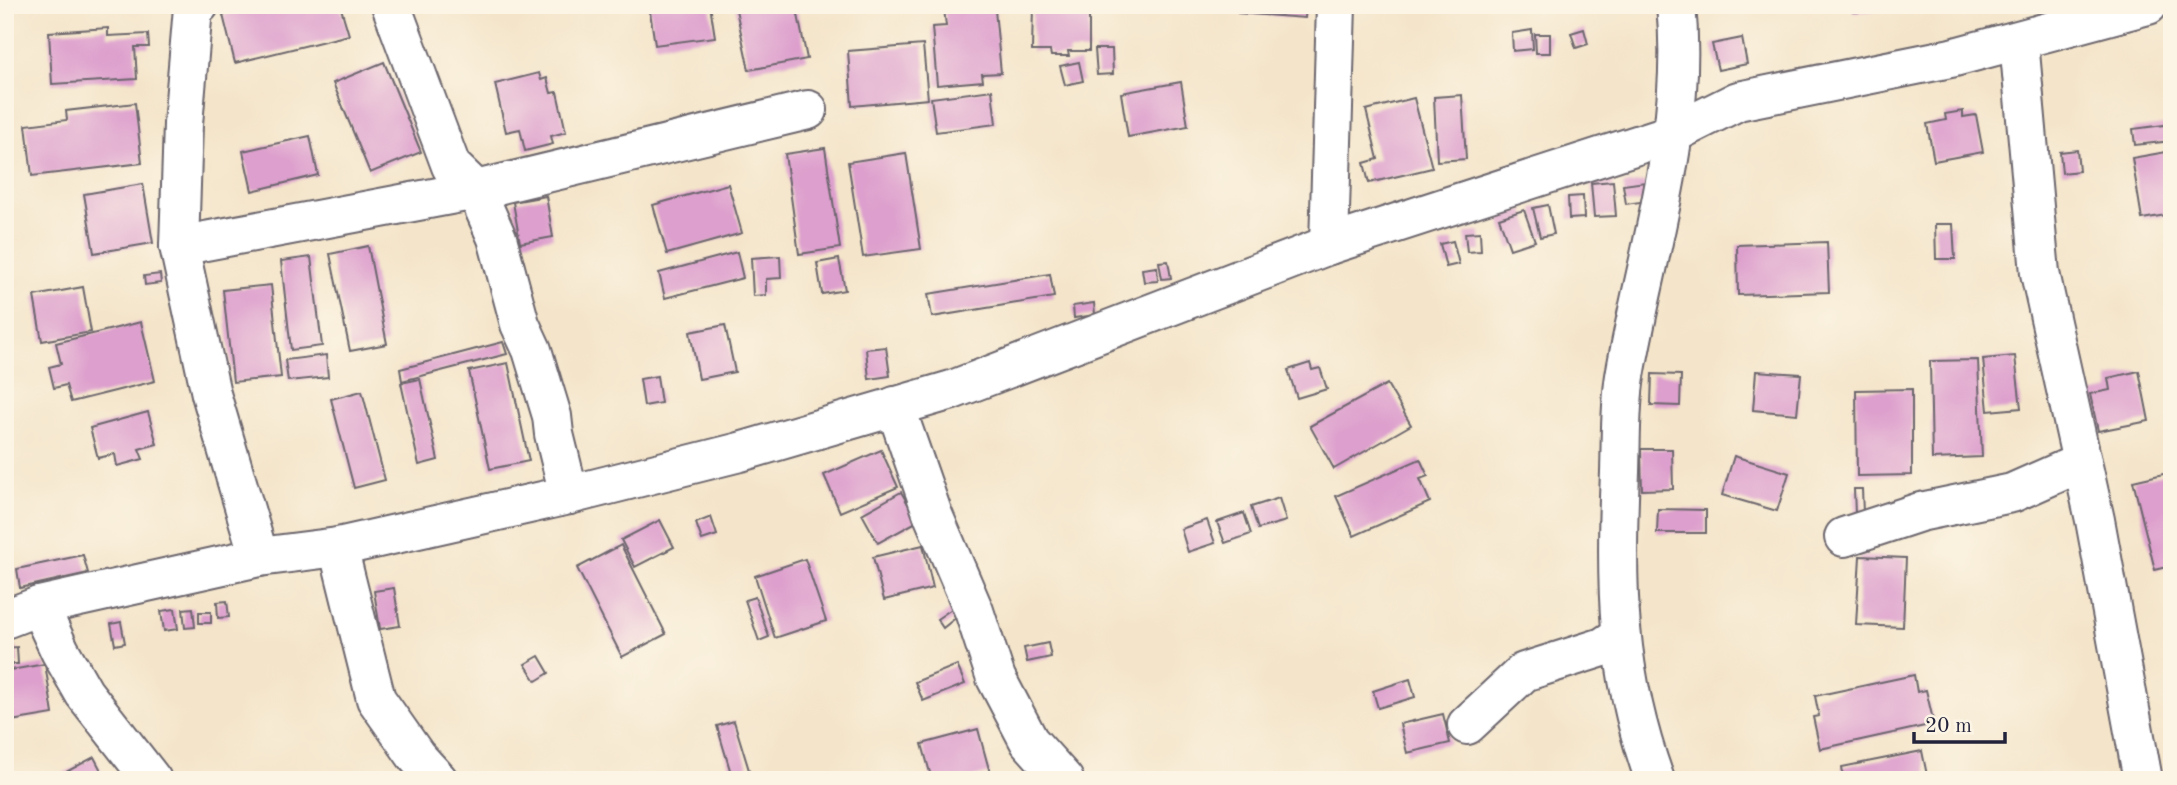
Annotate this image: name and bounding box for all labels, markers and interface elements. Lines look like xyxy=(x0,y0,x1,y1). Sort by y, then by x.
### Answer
scale bar xyxy=(1914,701,2006,745)
text: 20 m xyxy=(1925,716,1972,737)

